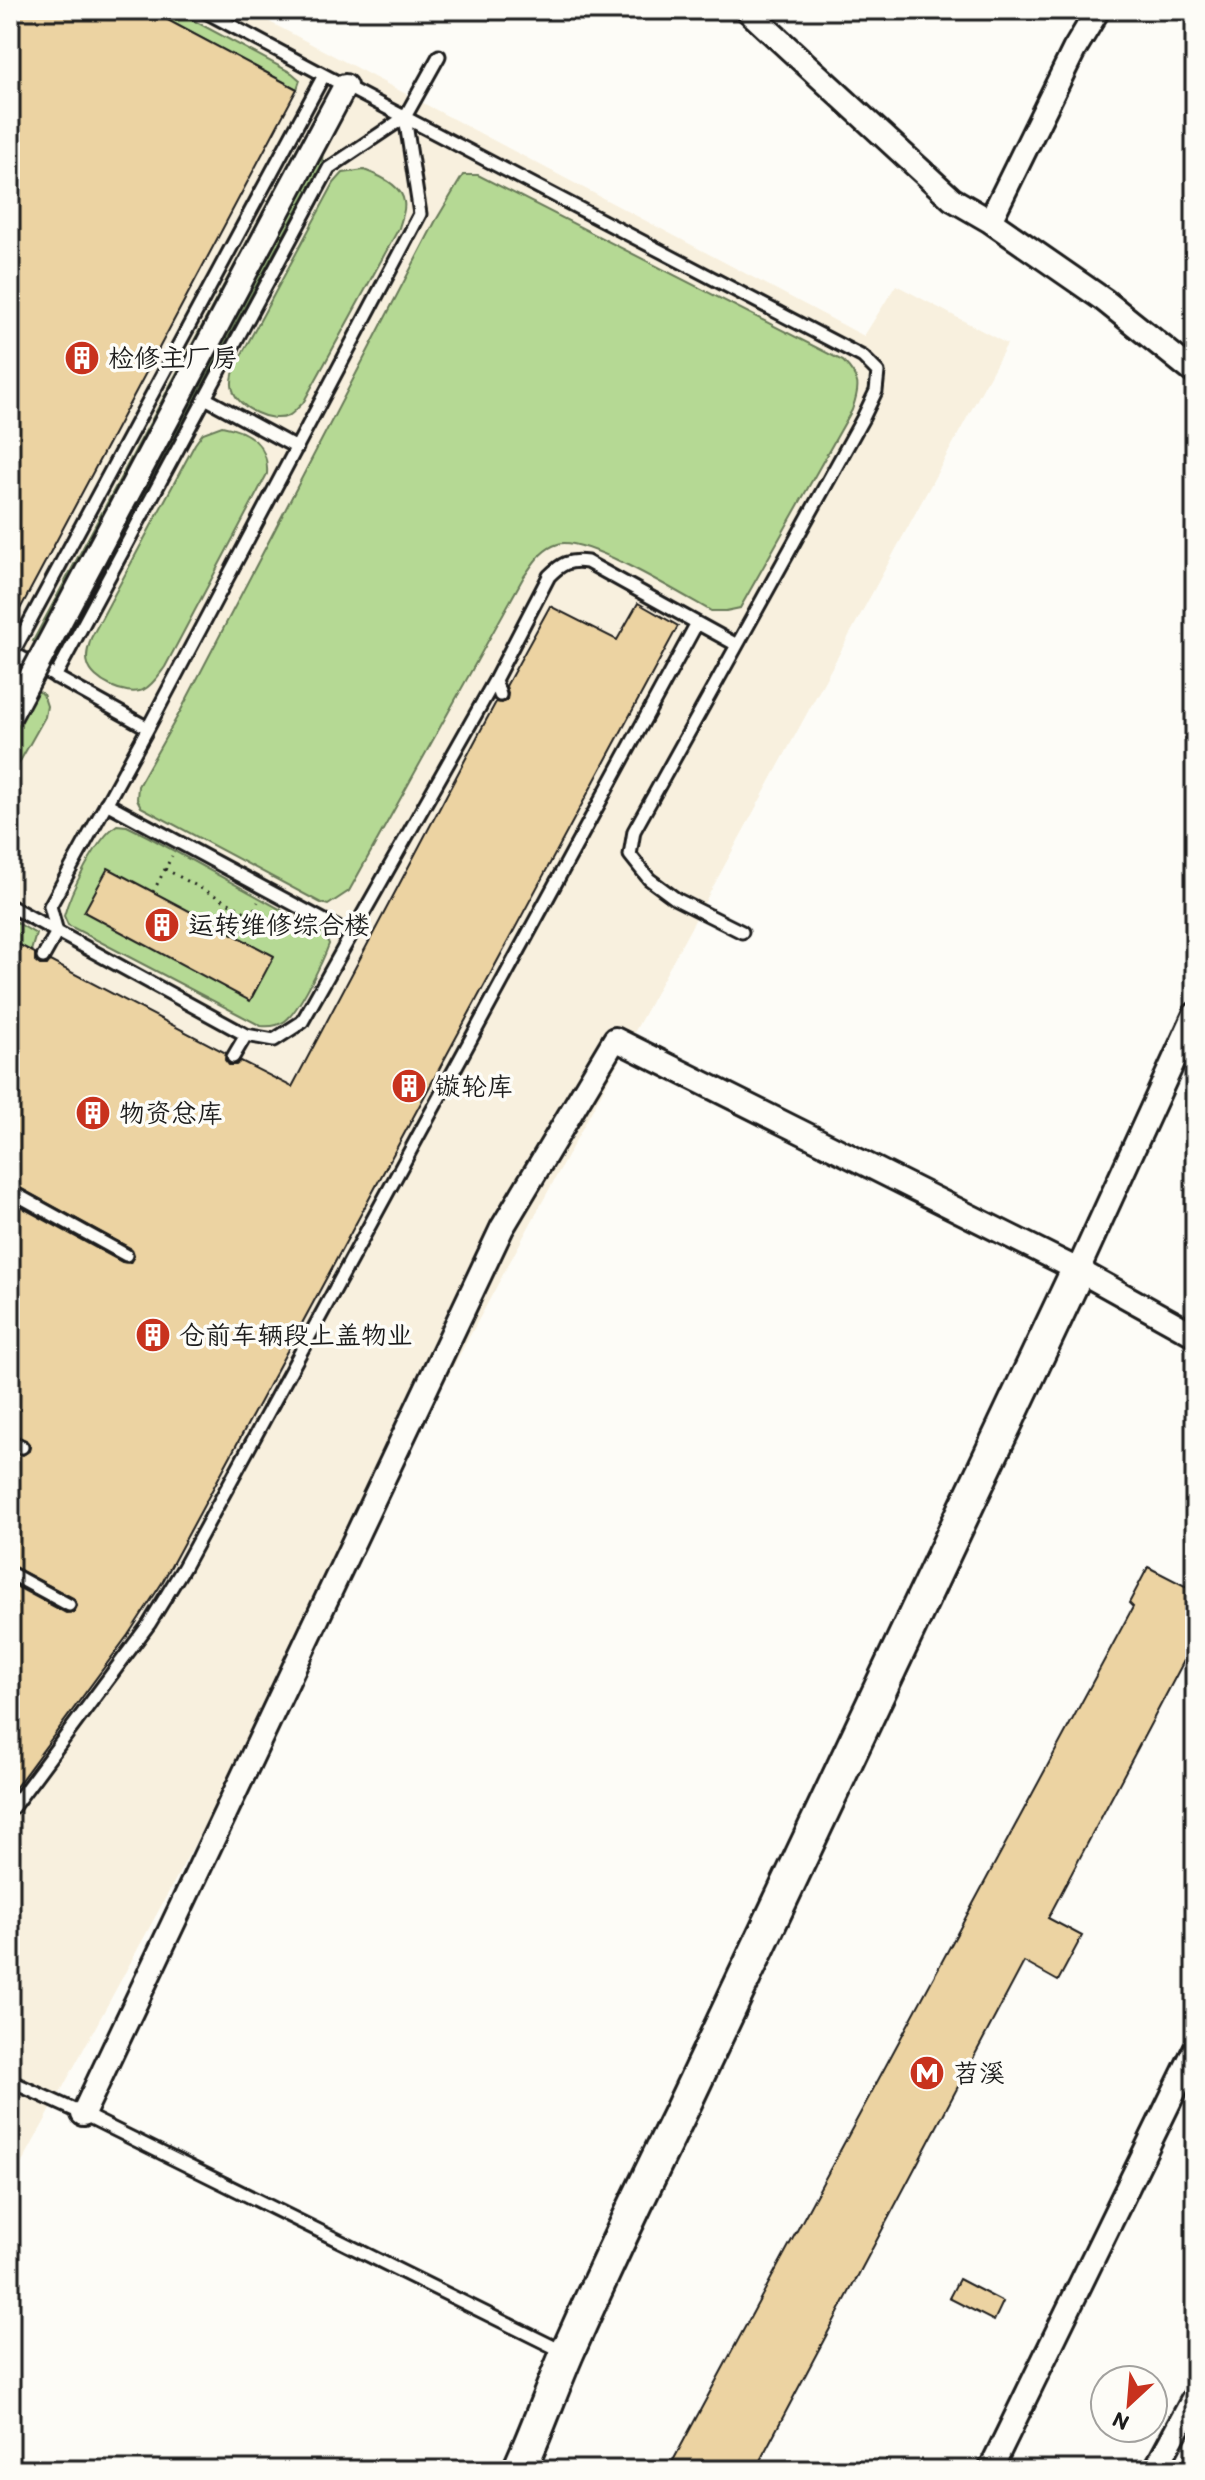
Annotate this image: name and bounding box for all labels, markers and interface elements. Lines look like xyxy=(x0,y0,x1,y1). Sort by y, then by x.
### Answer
building icon: 检修主厂房 xyxy=(63,339,101,377)
place label: 检修主厂房 xyxy=(108,342,238,374)
building icon: 运转维修综合楼 xyxy=(143,906,181,944)
place label: 运转维修综合楼 xyxy=(188,909,370,941)
building icon: 镟轮库 xyxy=(390,1067,428,1105)
place label: 镟轮库 xyxy=(435,1070,513,1102)
building icon: 物资总库 xyxy=(74,1094,112,1132)
place label: 物资总库 xyxy=(119,1097,223,1129)
building icon: 仓前车辆段上盖物业 xyxy=(134,1316,172,1354)
place label: 仓前车辆段上盖物业 xyxy=(179,1319,413,1351)
metro station icon: 苕溪 xyxy=(908,2054,946,2092)
place label: 苕溪 xyxy=(953,2057,1005,2089)
north arrow xyxy=(1089,2364,1169,2444)
text: N xyxy=(1108,2406,1133,2437)

